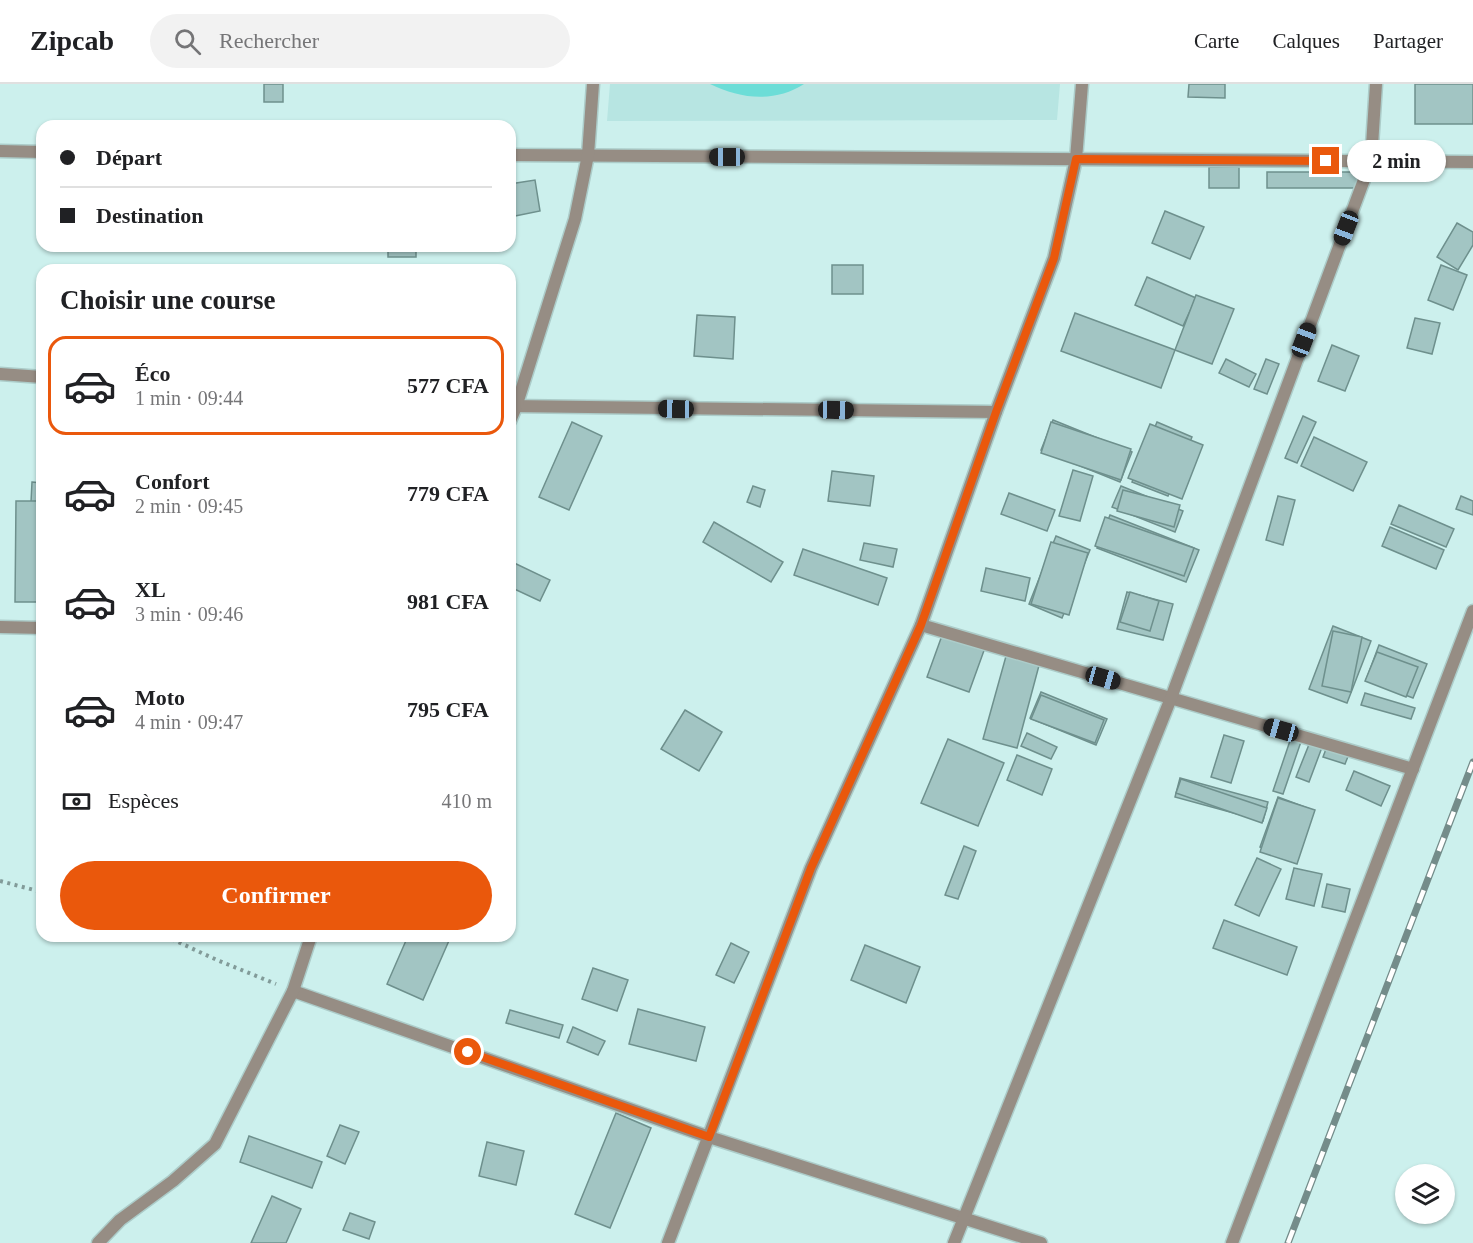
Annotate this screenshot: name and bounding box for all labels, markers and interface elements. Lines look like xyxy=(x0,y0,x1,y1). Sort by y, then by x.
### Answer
search box xyxy=(150,14,570,68)
text: Zipcab xyxy=(30,25,114,56)
icon: search xyxy=(171,25,204,58)
text: Rechercher xyxy=(219,28,319,53)
text: Carte xyxy=(1194,29,1239,53)
text: Calques xyxy=(1272,29,1340,53)
text: Partager xyxy=(1373,29,1443,53)
callout: 2 min xyxy=(1347,140,1446,182)
text: Départ xyxy=(96,145,162,170)
route end xyxy=(1312,147,1339,174)
car xyxy=(709,148,745,166)
text: 2 min xyxy=(1372,150,1421,172)
text: Destination xyxy=(96,203,204,228)
car xyxy=(1331,208,1361,248)
text: Choisir une course xyxy=(60,285,276,315)
car xyxy=(1289,320,1319,360)
icon: car xyxy=(63,359,117,413)
text: Éco xyxy=(135,361,170,386)
text: 577 CFA xyxy=(407,373,489,398)
text: 1 min · 09:44 xyxy=(135,387,243,409)
car xyxy=(658,400,694,418)
car xyxy=(818,401,854,419)
icon: car xyxy=(63,467,117,521)
text: Confort xyxy=(135,469,210,494)
text: 779 CFA xyxy=(407,481,489,506)
text: 2 min · 09:45 xyxy=(135,495,243,517)
icon: car xyxy=(63,575,117,629)
text: XL xyxy=(135,577,166,602)
text: 981 CFA xyxy=(407,589,489,614)
text: 3 min · 09:46 xyxy=(135,603,243,625)
car xyxy=(1083,664,1123,692)
icon: car xyxy=(63,683,117,737)
text: Moto xyxy=(135,685,185,710)
text: 795 CFA xyxy=(407,697,489,722)
text: 4 min · 09:47 xyxy=(135,711,243,733)
car xyxy=(1261,716,1301,744)
icon: cash xyxy=(60,785,93,818)
text: Espèces xyxy=(108,788,179,813)
text: 410 m xyxy=(441,790,492,812)
button: Confirmer xyxy=(60,861,492,930)
route start xyxy=(454,1038,481,1065)
map controls xyxy=(1395,1164,1455,1224)
button: layers xyxy=(1395,1164,1455,1224)

